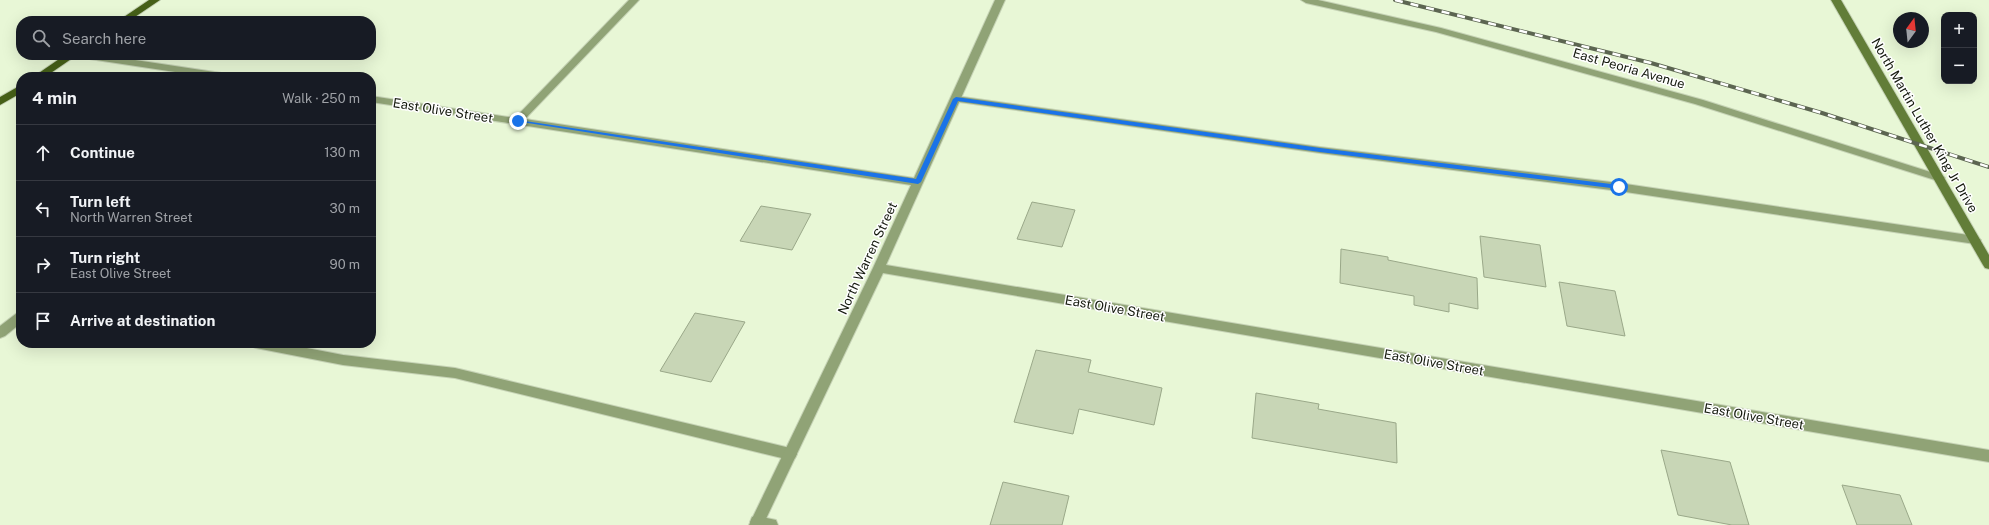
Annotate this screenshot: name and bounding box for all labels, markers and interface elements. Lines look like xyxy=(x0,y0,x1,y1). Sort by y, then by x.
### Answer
north arrow xyxy=(1893,12,1929,48)
map controls xyxy=(1941,12,1977,84)
button: + xyxy=(1941,12,1977,48)
search box xyxy=(16,16,376,60)
icon: search xyxy=(30,27,52,49)
text: Search here xyxy=(62,30,146,47)
street label: North Martin Luther King Jr Drive xyxy=(1868,35,1981,215)
street label: East Peoria Avenue xyxy=(1571,45,1687,92)
button: − xyxy=(1941,48,1977,84)
text: 4 min xyxy=(32,88,77,108)
text: Walk · 250 m xyxy=(282,91,360,106)
street label: East Olive Street xyxy=(392,95,494,126)
route end xyxy=(509,112,527,130)
icon: ahead xyxy=(32,142,54,164)
text: Continue xyxy=(70,144,135,161)
text: 130 m xyxy=(324,145,360,160)
route start xyxy=(1610,178,1628,196)
text: Turn left xyxy=(70,193,131,210)
icon: left xyxy=(32,198,54,220)
street label: North Warren Street xyxy=(835,200,900,317)
text: 30 m xyxy=(330,201,360,216)
text: North Warren Street xyxy=(70,210,192,225)
text: Turn right xyxy=(70,249,140,266)
icon: right xyxy=(32,254,54,276)
text: 90 m xyxy=(330,257,360,272)
text: East Olive Street xyxy=(70,266,171,281)
street label: East Olive Street xyxy=(1064,292,1166,325)
icon: arrive xyxy=(32,310,54,332)
text: Arrive at destination xyxy=(70,312,215,329)
street label: East Olive Street xyxy=(1383,346,1485,379)
street label: East Olive Street xyxy=(1703,400,1805,433)

